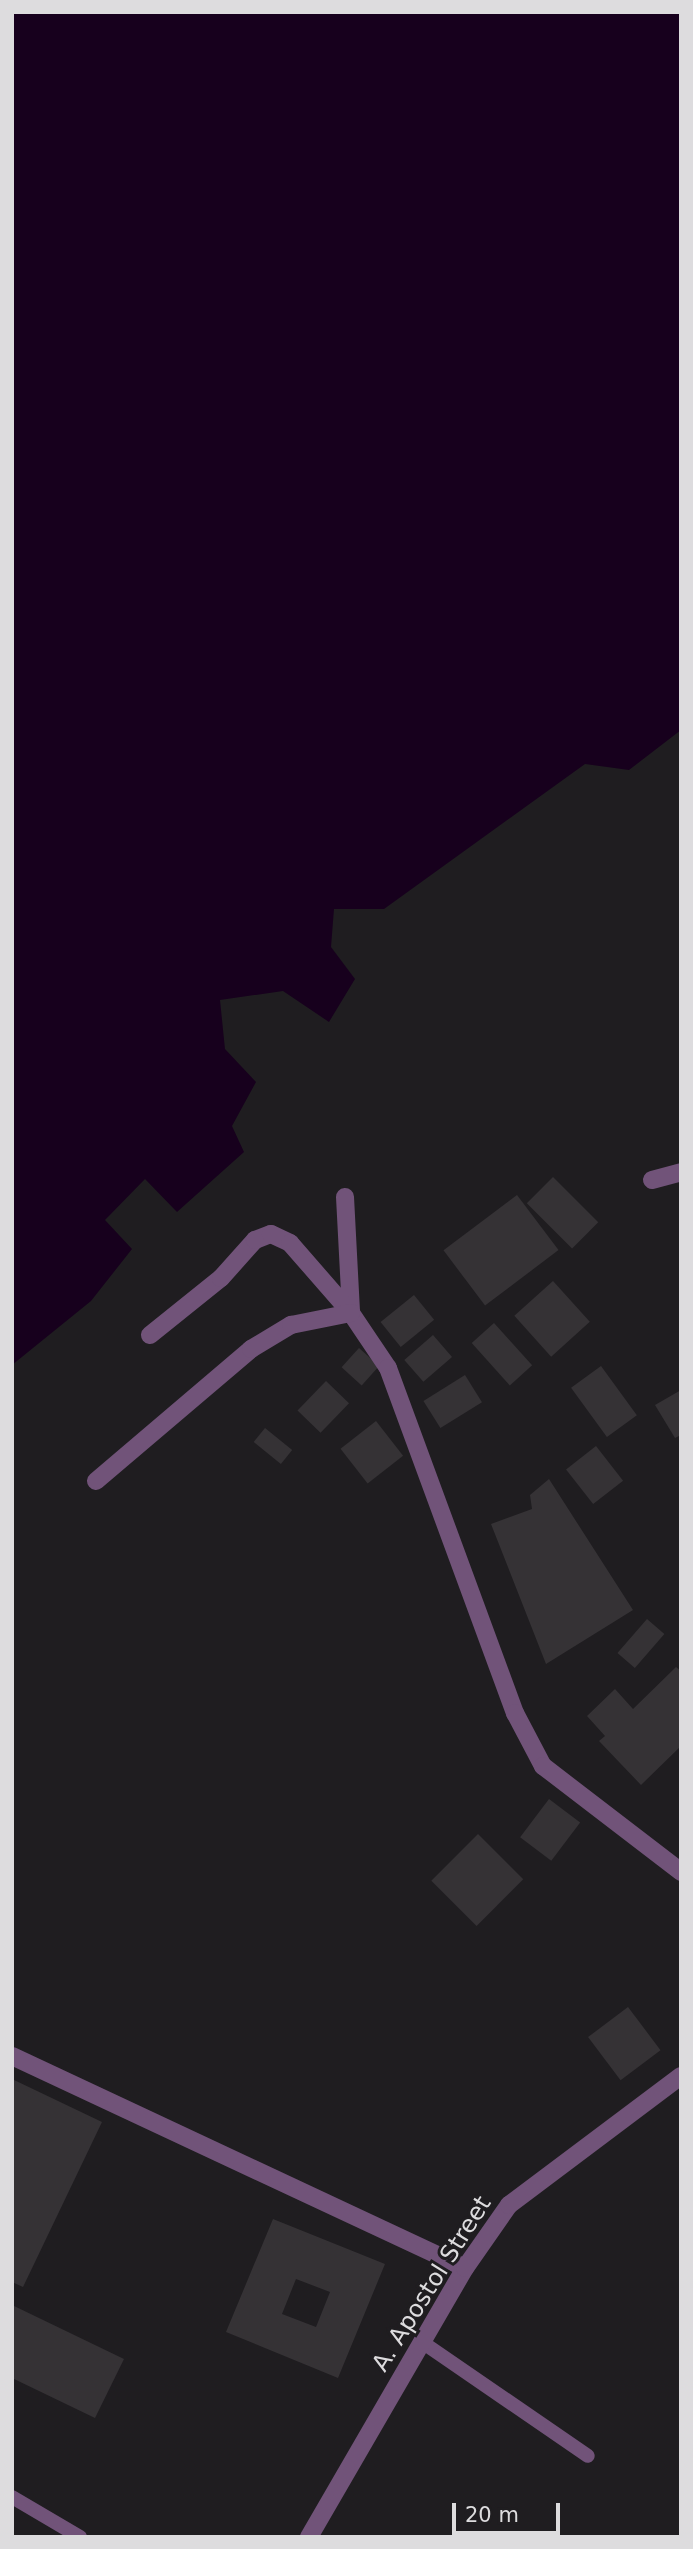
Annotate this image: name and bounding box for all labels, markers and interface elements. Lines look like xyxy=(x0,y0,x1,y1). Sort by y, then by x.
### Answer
street label: A. Apostol Street xyxy=(366,2191,498,2377)
scale bar xyxy=(455,2490,564,2534)
text: 20 m xyxy=(465,2503,519,2527)

